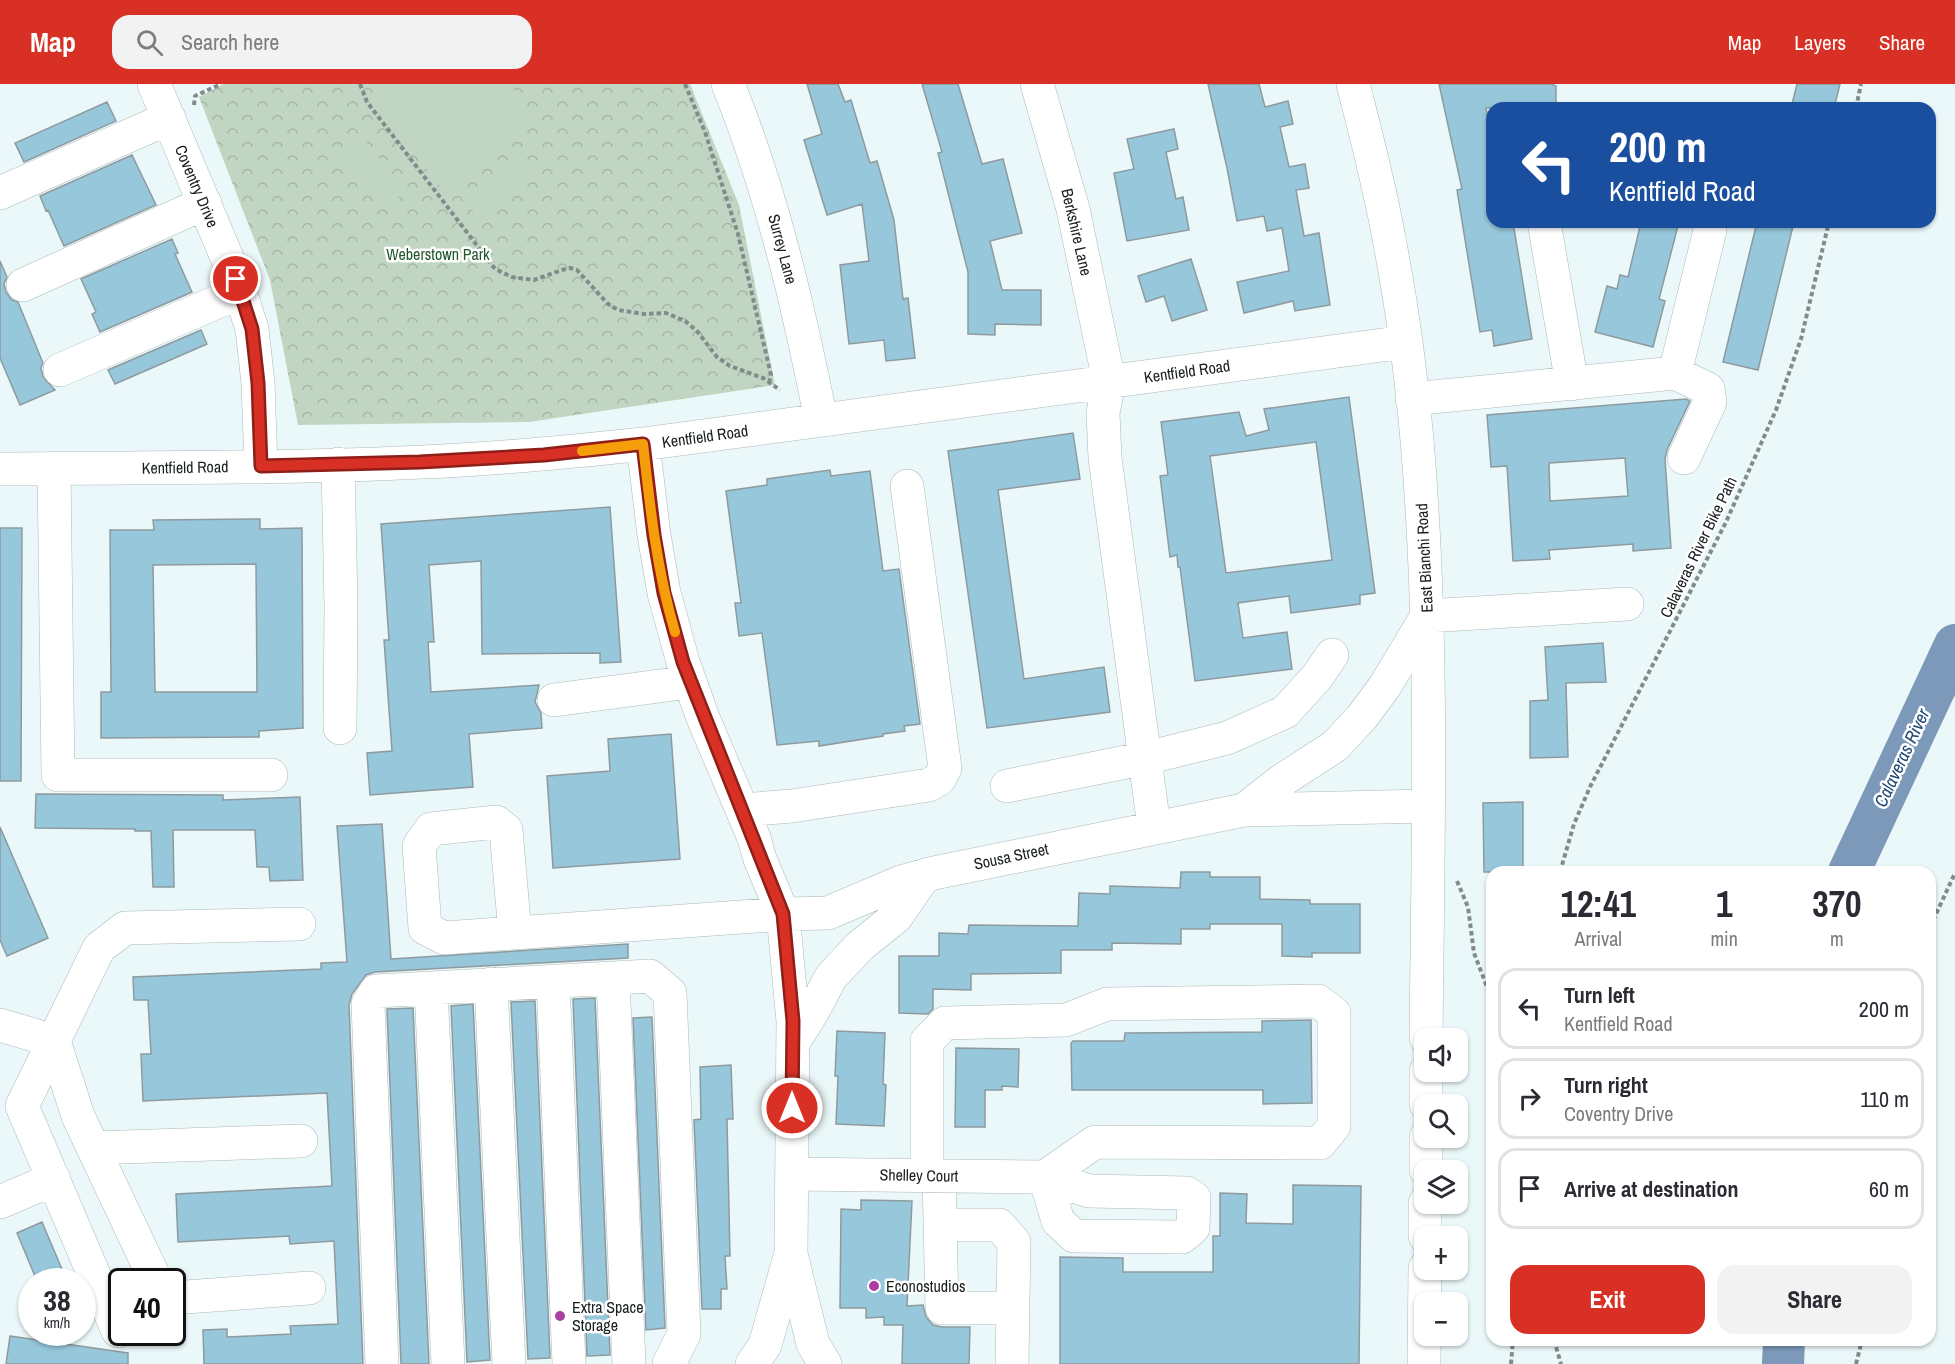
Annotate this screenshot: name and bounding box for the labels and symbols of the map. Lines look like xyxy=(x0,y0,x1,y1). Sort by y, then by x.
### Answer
street label: Coventry Drive xyxy=(170,141,224,231)
street label: Berkshire Lane xyxy=(1056,186,1098,278)
street label: Surrey Lane xyxy=(763,212,803,286)
park label: Weberstown Park xyxy=(386,243,490,265)
pin xyxy=(210,253,261,304)
street label: Kentfield Road xyxy=(1142,354,1232,388)
street label: Kentfield Road xyxy=(660,419,750,453)
street label: Kentfield Road xyxy=(141,455,229,479)
street label: Calaveras River Bike Path xyxy=(1654,473,1742,621)
street label: East Bianchi Road xyxy=(1410,503,1438,613)
water label: Calaveras River xyxy=(1868,704,1936,811)
street label: Sousa Street xyxy=(972,837,1051,875)
position arrow xyxy=(760,1076,824,1140)
street label: Shelley Court xyxy=(879,1163,959,1187)
speed limit sign: 40 xyxy=(108,1268,186,1346)
place label: Econostudios xyxy=(886,1275,966,1297)
marker: Econostudios xyxy=(867,1279,881,1293)
place label: Extra Space Storage xyxy=(572,1296,643,1336)
marker: Extra Space Storage xyxy=(553,1309,567,1323)

